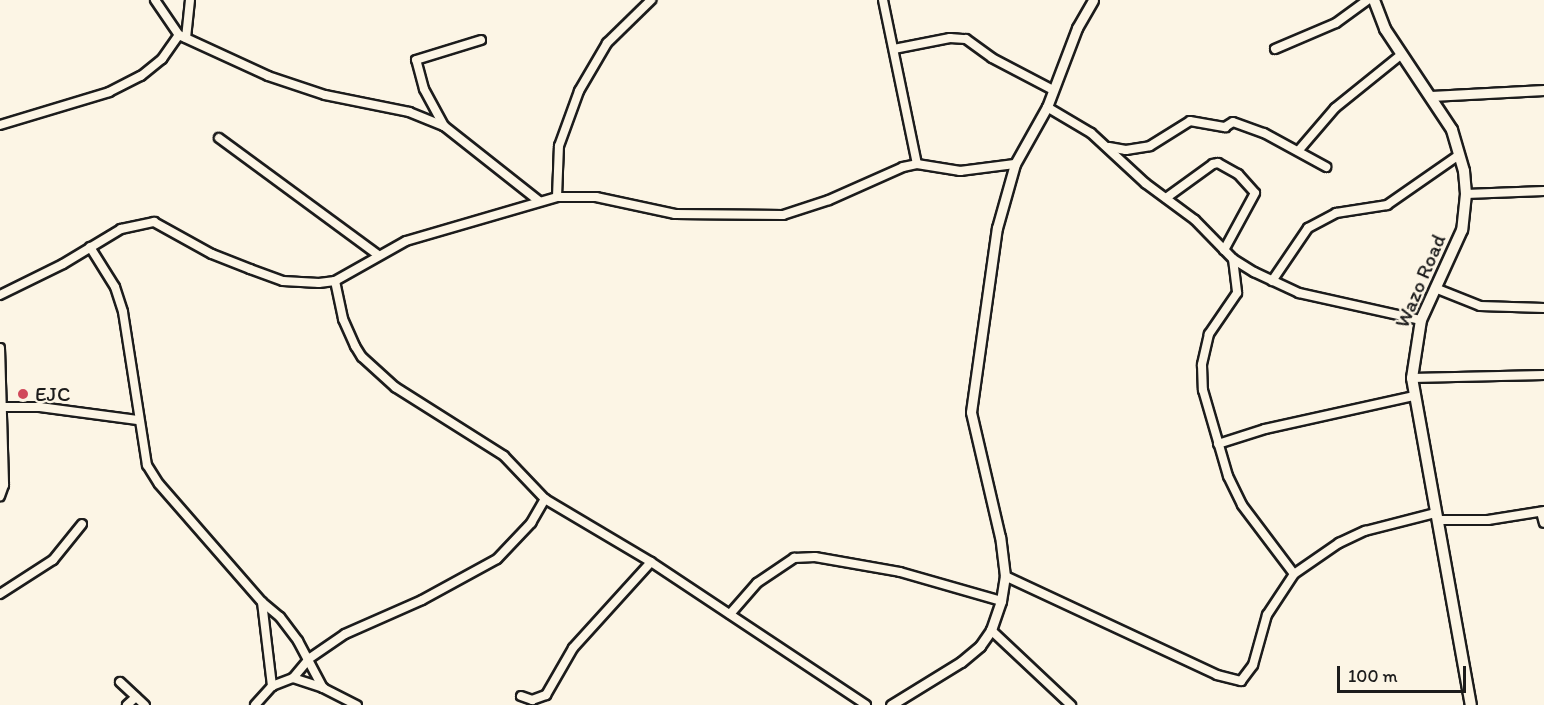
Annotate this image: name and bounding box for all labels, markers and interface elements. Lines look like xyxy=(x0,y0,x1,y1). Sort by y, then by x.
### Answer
street label: Wazo Road xyxy=(1389,231,1451,331)
place label: EJC xyxy=(35,381,70,407)
marker: EJC xyxy=(16,387,30,401)
scale bar xyxy=(1340,654,1469,692)
text: 100 m xyxy=(1348,665,1398,687)

